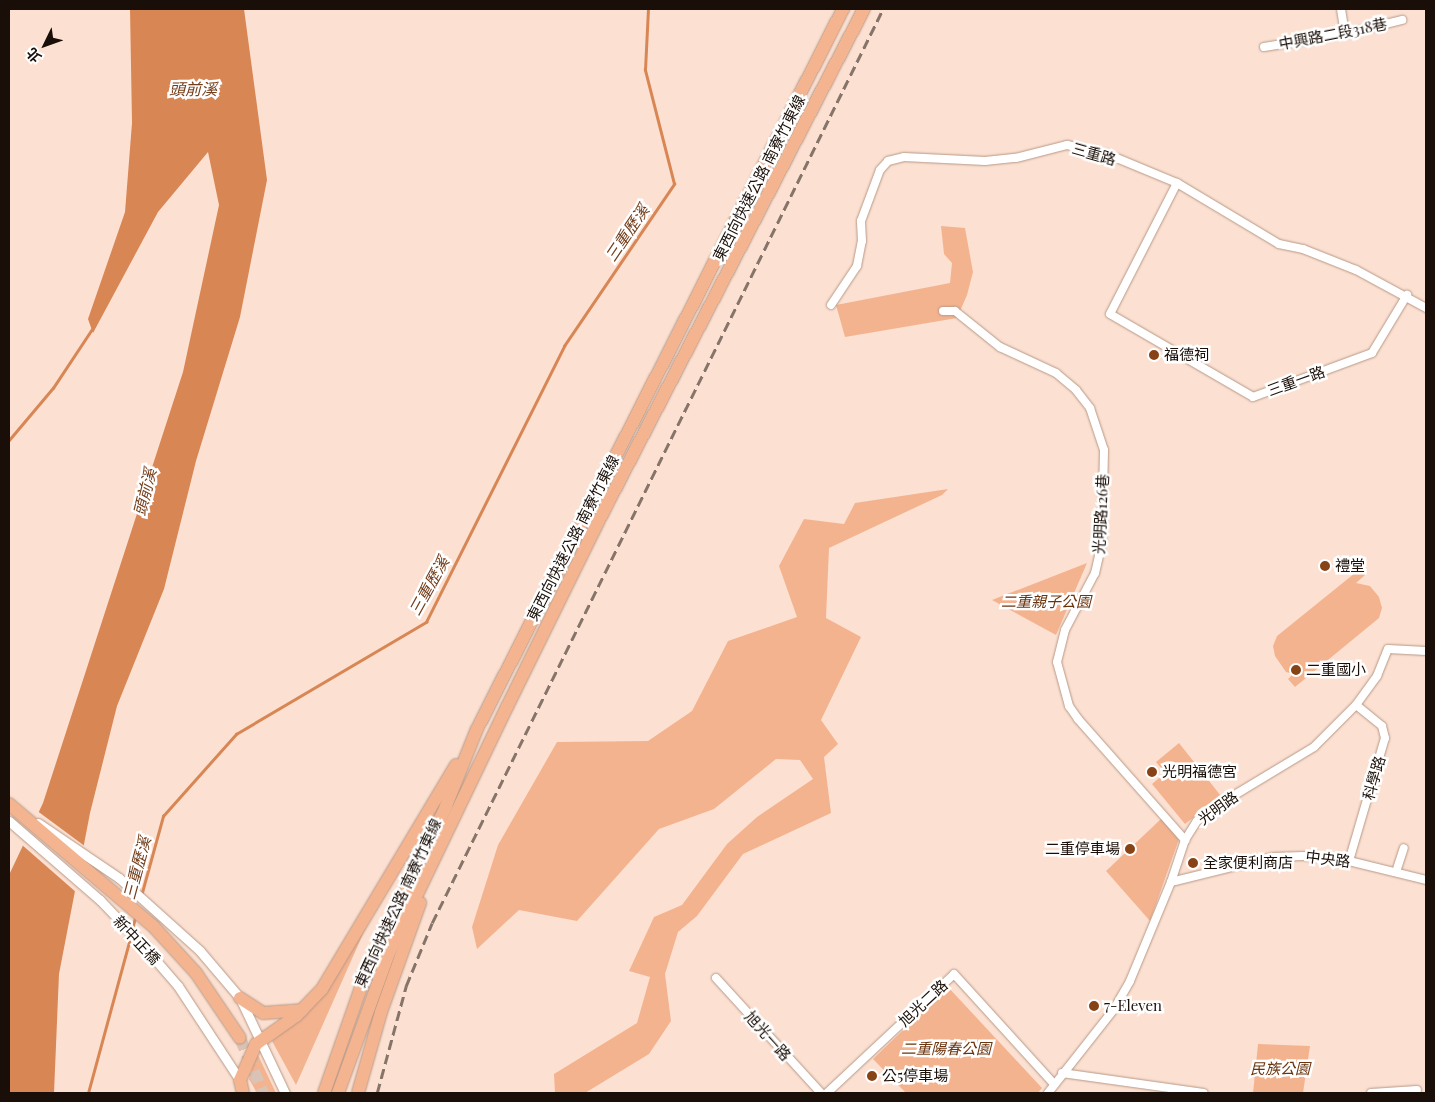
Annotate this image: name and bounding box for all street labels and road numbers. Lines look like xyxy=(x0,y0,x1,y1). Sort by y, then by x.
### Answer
street label: 中興路二段318巷 xyxy=(1277,15,1389,53)
street label: 東西向快速公路 南寮竹東線 xyxy=(709,92,809,264)
street label: 三重路 xyxy=(1070,139,1118,169)
street label: 三重一路 xyxy=(1265,362,1327,400)
street label: 東西向快速公路 南寮竹東線 xyxy=(523,452,623,624)
street label: 光明路126巷 xyxy=(1090,473,1112,555)
street label: 科學路 xyxy=(1359,754,1389,802)
street label: 光明路 xyxy=(1195,787,1241,829)
street label: 東西向快速公路 南寮竹東線 xyxy=(351,816,445,990)
street label: 中央路 xyxy=(1305,847,1351,871)
street label: 新中正橋 xyxy=(110,912,164,968)
street label: 旭光二路 xyxy=(895,976,951,1030)
street label: 旭光一路 xyxy=(741,1008,795,1064)

